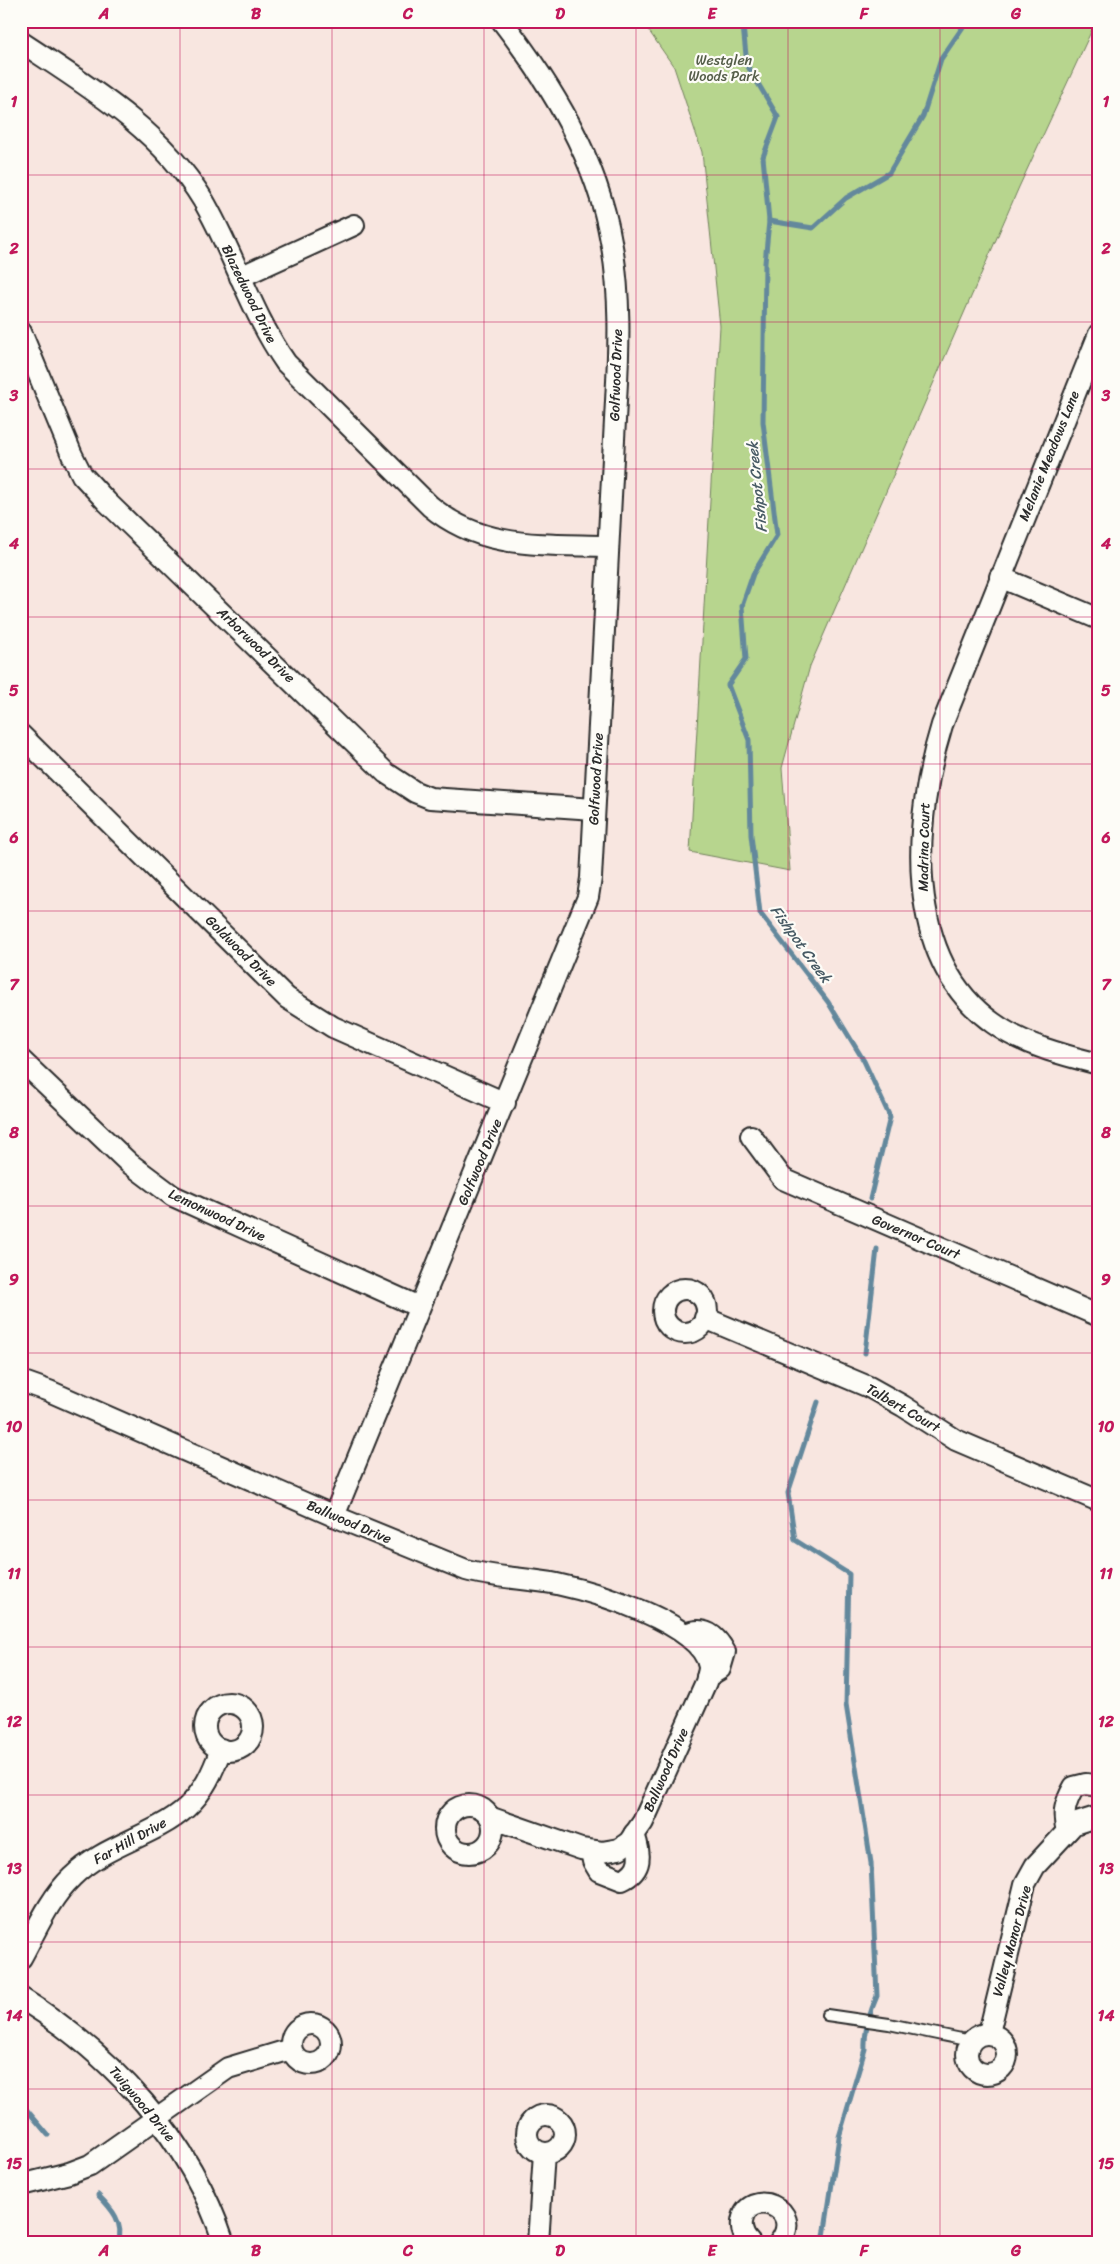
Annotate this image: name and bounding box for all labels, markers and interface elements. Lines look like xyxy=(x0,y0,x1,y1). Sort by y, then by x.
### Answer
text: A xyxy=(98,0,109,28)
text: B xyxy=(251,0,262,28)
text: C xyxy=(402,0,414,28)
text: D xyxy=(555,0,565,28)
text: E xyxy=(708,0,718,28)
text: F xyxy=(859,0,870,28)
text: G xyxy=(1010,0,1022,28)
park label: Westglen Woods Park xyxy=(689,48,760,89)
text: 1 xyxy=(11,87,18,116)
text: 1 xyxy=(1103,87,1110,116)
text: 2 xyxy=(8,234,19,263)
text: 2 xyxy=(1100,234,1111,263)
street label: Blazedwood Drive xyxy=(214,240,284,348)
street label: Golfwood Drive xyxy=(602,328,630,422)
text: 3 xyxy=(9,381,19,410)
text: 3 xyxy=(1101,381,1111,410)
street label: Melanie Meadows Lane xyxy=(1011,387,1087,525)
water label: Fishpot Creek xyxy=(739,439,775,534)
text: 4 xyxy=(8,529,19,558)
text: 4 xyxy=(1100,529,1111,558)
street label: Arborwood Drive xyxy=(210,600,301,689)
text: 5 xyxy=(9,676,19,705)
text: 5 xyxy=(1101,676,1111,705)
street label: Golfwood Drive xyxy=(581,732,611,826)
street label: Madrina Court xyxy=(911,802,937,892)
text: 6 xyxy=(8,823,19,852)
text: 6 xyxy=(1100,823,1111,852)
water label: Fishpot Creek xyxy=(764,899,839,989)
street label: Goldwood Drive xyxy=(199,909,283,993)
text: 7 xyxy=(9,970,20,999)
text: 7 xyxy=(1101,970,1112,999)
street label: Golfwood Drive xyxy=(450,1115,510,1209)
text: 8 xyxy=(8,1118,19,1147)
text: 8 xyxy=(1100,1118,1111,1147)
street label: Lemonwood Drive xyxy=(164,1181,270,1249)
street label: Governor Court xyxy=(868,1207,965,1267)
text: 9 xyxy=(9,1265,19,1294)
text: 9 xyxy=(1101,1265,1111,1294)
street label: Talbert Court xyxy=(861,1377,946,1440)
text: 10 xyxy=(6,1412,22,1441)
text: 10 xyxy=(1098,1412,1114,1441)
street label: Ballwood Drive xyxy=(303,1493,395,1551)
text: 11 xyxy=(7,1559,21,1588)
text: 11 xyxy=(1099,1559,1113,1588)
text: 12 xyxy=(6,1707,23,1736)
text: 12 xyxy=(1098,1707,1115,1736)
street label: Ballwood Drive xyxy=(636,1724,696,1816)
street label: Far Hill Drive xyxy=(88,1810,172,1872)
text: 13 xyxy=(6,1854,22,1883)
text: 13 xyxy=(1098,1854,1114,1883)
street label: Valley Manor Drive xyxy=(985,1882,1039,1999)
text: 14 xyxy=(6,2001,22,2030)
text: 14 xyxy=(1098,2001,1114,2030)
street label: Twigwood Drive xyxy=(102,2060,182,2148)
text: 15 xyxy=(6,2149,23,2178)
text: 15 xyxy=(1098,2149,1115,2178)
text: A xyxy=(98,2236,109,2264)
text: B xyxy=(251,2236,262,2264)
text: C xyxy=(402,2236,414,2264)
text: D xyxy=(555,2236,565,2264)
text: E xyxy=(708,2236,718,2264)
text: F xyxy=(859,2236,870,2264)
text: G xyxy=(1010,2236,1022,2264)

